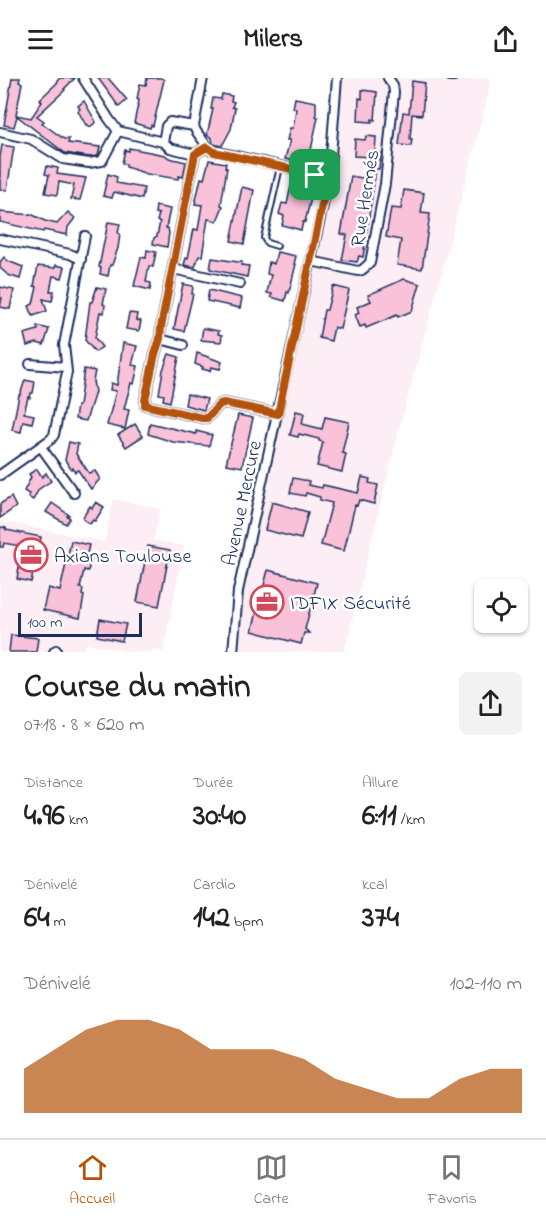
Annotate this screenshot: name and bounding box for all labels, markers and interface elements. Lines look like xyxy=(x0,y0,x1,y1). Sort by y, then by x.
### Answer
text: Milers xyxy=(243,20,303,59)
icon: menu xyxy=(24,23,57,56)
icon: share xyxy=(489,23,522,56)
street label: Rue Hermés xyxy=(344,148,388,249)
pin xyxy=(289,149,340,200)
icon: arrive xyxy=(298,158,331,191)
street label: Avenue Mercure xyxy=(216,438,271,569)
office icon: Axians Toulouse xyxy=(13,537,49,573)
place label: Axians Toulouse xyxy=(54,543,191,572)
map controls xyxy=(474,579,528,633)
button: locate xyxy=(474,579,528,633)
office icon: IDFIX Sécurité xyxy=(249,584,285,620)
place label: IDFIX Sécurité xyxy=(290,590,411,619)
scale bar xyxy=(18,610,142,638)
text: 100 m xyxy=(27,611,62,635)
text: Course du matin xyxy=(24,664,250,712)
button: share xyxy=(459,672,522,735)
text: 07:18 · 8 × 620 m xyxy=(24,711,145,740)
text: Distance xyxy=(24,771,83,795)
text: Durée xyxy=(193,771,233,795)
text: Allure xyxy=(362,771,398,795)
text: 4.96 xyxy=(24,795,65,839)
text: 30:40 xyxy=(193,795,246,839)
text: 6:11 xyxy=(362,795,397,839)
text: km xyxy=(65,808,88,832)
text: /km xyxy=(397,808,425,832)
text: Dénivelé xyxy=(24,873,77,897)
text: Cardio xyxy=(193,873,236,897)
text: kcal xyxy=(362,873,387,897)
text: 64 xyxy=(24,897,50,941)
text: 142 xyxy=(193,897,230,941)
text: 374 xyxy=(362,897,399,941)
text: m xyxy=(50,910,66,934)
text: bpm xyxy=(230,910,263,934)
text: Dénivelé xyxy=(24,970,91,999)
text: 102–110 m xyxy=(449,970,522,999)
tab: Accueil xyxy=(69,1151,115,1211)
tab: Carte xyxy=(254,1151,289,1211)
tab: Favoris xyxy=(427,1151,477,1211)

